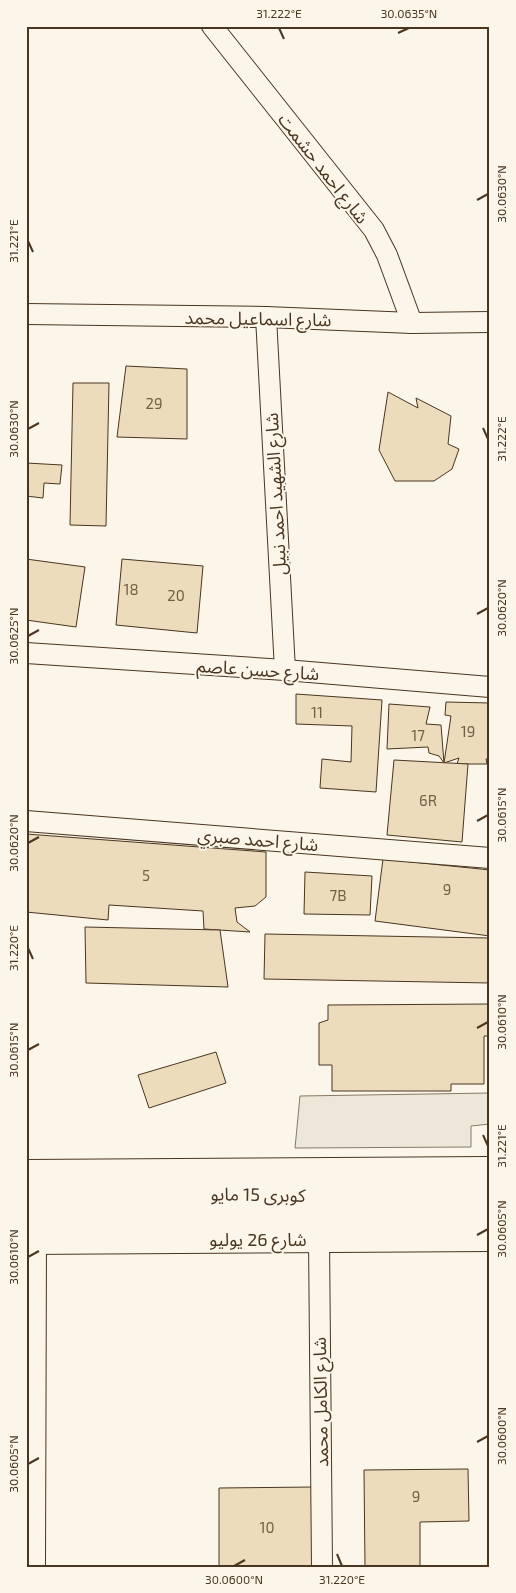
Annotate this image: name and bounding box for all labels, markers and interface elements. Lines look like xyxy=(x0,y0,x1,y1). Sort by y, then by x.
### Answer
text: 31.222°E xyxy=(256,6,302,20)
text: 30.0635°N xyxy=(381,6,437,20)
street label: شارع احمد حشمت xyxy=(271,108,374,230)
text: 30.0630°N xyxy=(494,165,508,223)
text: 31.221°E xyxy=(6,219,20,263)
street label: شارع اسماعيل محمد xyxy=(184,306,332,334)
house number: 29 xyxy=(145,394,163,412)
text: 30.0630°N xyxy=(6,400,20,458)
street label: شارع الشهيد احمد نبيل xyxy=(260,412,294,576)
text: 31.222°E xyxy=(494,416,508,462)
text: 30.0620°N xyxy=(494,579,508,637)
house number: 18 xyxy=(123,580,139,598)
house number: 20 xyxy=(167,586,185,604)
text: 30.0625°N xyxy=(6,608,20,664)
street label: شارع حسن عاصم xyxy=(196,654,320,688)
house number: 11 xyxy=(311,703,323,721)
house number: 19 xyxy=(461,722,475,740)
house number: 17 xyxy=(411,726,425,744)
text: 30.0615°N xyxy=(494,788,508,842)
house number: 6R xyxy=(419,791,437,809)
text: 30.0620°N xyxy=(6,814,20,872)
street label: شارع احمد صبري xyxy=(196,823,319,859)
house number: 5 xyxy=(142,866,150,884)
house number: 9 xyxy=(443,880,451,898)
house number: 7B xyxy=(330,886,346,904)
text: 31.220°E xyxy=(6,925,20,971)
text: 30.0610°N xyxy=(494,994,508,1050)
text: 30.0615°N xyxy=(6,1023,20,1077)
text: 31.221°E xyxy=(494,1124,508,1168)
street label: كوبرى 15 مايو xyxy=(210,1182,306,1207)
text: 30.0605°N xyxy=(494,1200,508,1258)
street label: شارع 26 يوليو xyxy=(209,1228,307,1254)
text: 30.0610°N xyxy=(6,1229,20,1285)
street label: شارع الكامل محمد xyxy=(308,1337,336,1467)
text: 30.0600°N xyxy=(494,1407,508,1465)
text: 30.0605°N xyxy=(6,1435,20,1493)
house number: 9 xyxy=(412,1487,420,1505)
house number: 10 xyxy=(259,1518,275,1536)
text: 30.0600°N xyxy=(205,1572,263,1586)
text: 31.220°E xyxy=(319,1572,365,1586)

